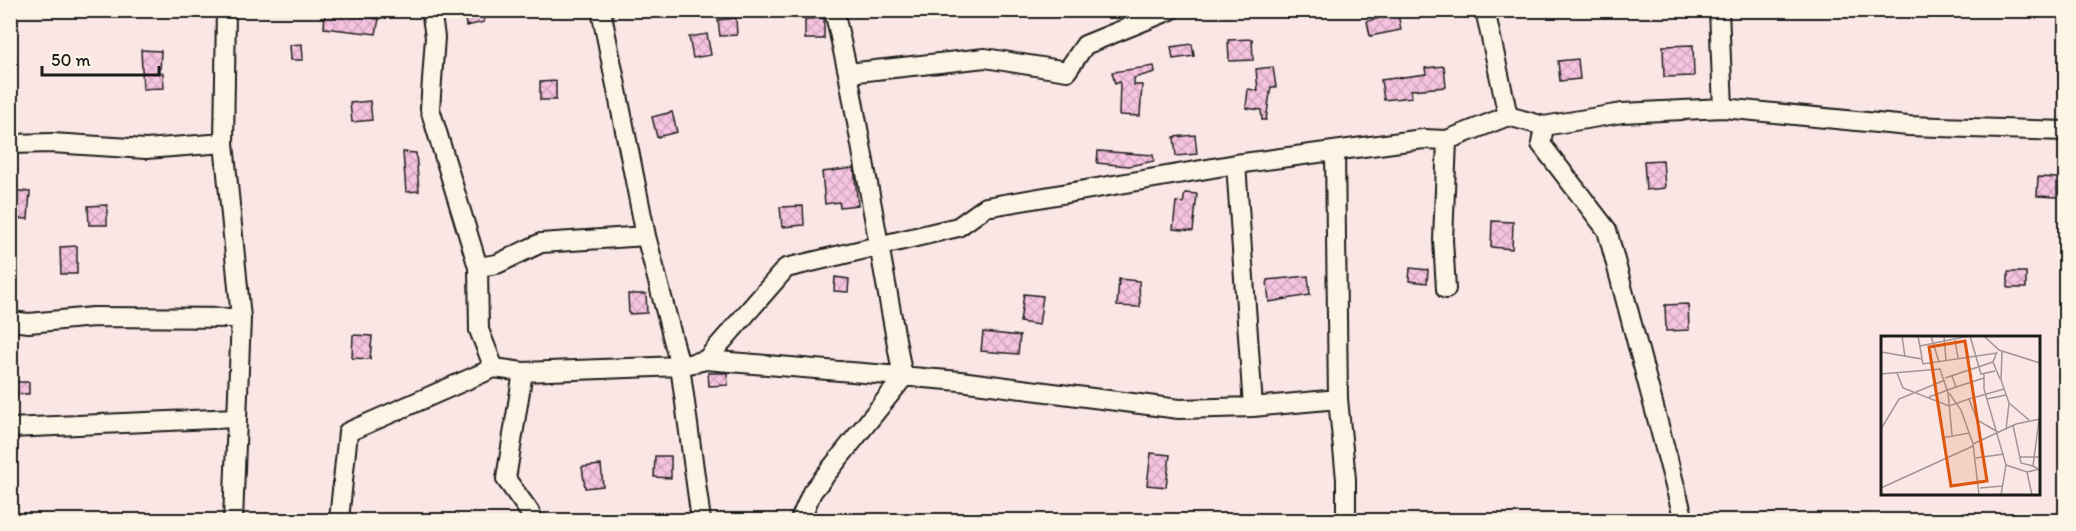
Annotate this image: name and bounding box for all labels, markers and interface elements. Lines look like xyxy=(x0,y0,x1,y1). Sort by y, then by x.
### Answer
scale bar xyxy=(42,39,159,77)
text: 50 m xyxy=(51,49,91,71)
inset map xyxy=(1881,336,2040,495)

